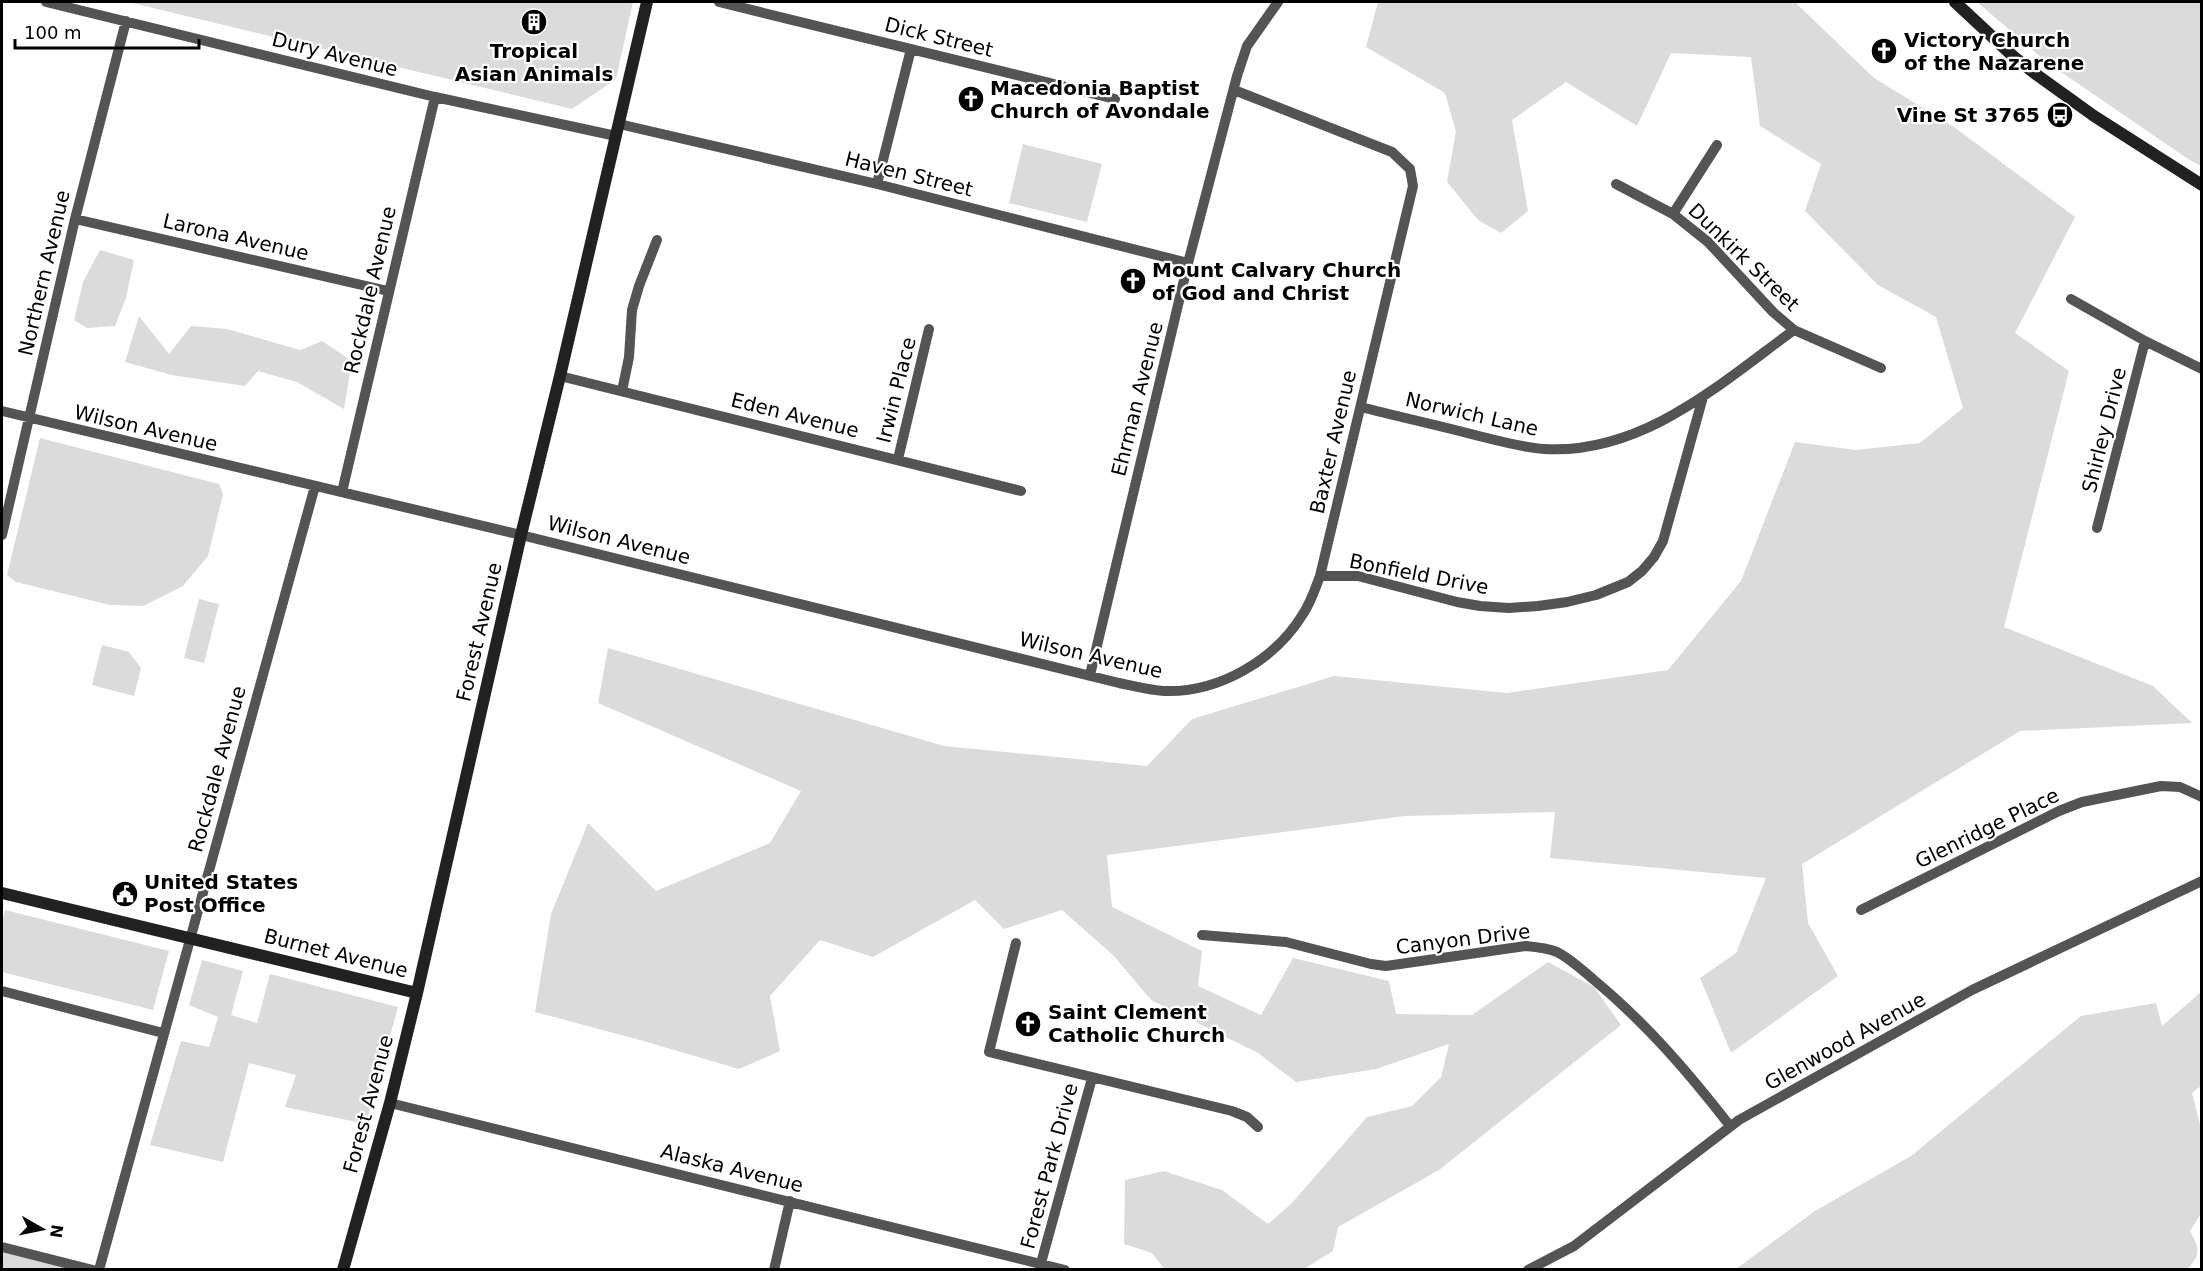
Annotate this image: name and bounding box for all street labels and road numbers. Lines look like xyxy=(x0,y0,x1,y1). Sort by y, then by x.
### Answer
street label: Dick Street xyxy=(882,12,996,62)
street label: Dury Avenue xyxy=(270,27,400,81)
street label: Haven Street xyxy=(842,146,976,202)
street label: Northern Avenue xyxy=(13,188,75,358)
street label: Dunkirk Street xyxy=(1684,198,1805,316)
street label: Rockdale Avenue xyxy=(339,204,401,376)
street label: Larona Avenue xyxy=(161,209,311,265)
street label: Ehrman Avenue xyxy=(1106,319,1168,479)
street label: Irwin Place xyxy=(871,335,921,445)
street label: Shirley Drive xyxy=(2077,365,2131,495)
street label: Baxter Avenue xyxy=(1305,368,1361,516)
street label: Norwich Lane xyxy=(1403,387,1541,441)
street label: Eden Avenue xyxy=(729,388,861,442)
street label: Wilson Avenue xyxy=(72,400,220,456)
street label: Wilson Avenue xyxy=(545,511,693,569)
street label: Bonfield Drive xyxy=(1347,549,1491,599)
street label: Forest Avenue xyxy=(451,560,507,704)
street label: Wilson Avenue xyxy=(1017,627,1165,683)
street label: Rockdale Avenue xyxy=(183,683,251,855)
street label: Glenridge Place xyxy=(1911,783,2063,873)
street label: Canyon Drive xyxy=(1394,919,1532,959)
street label: Burnet Avenue xyxy=(261,923,411,983)
street label: Glenwood Avenue xyxy=(1760,987,1930,1095)
street label: Forest Avenue xyxy=(338,1032,398,1176)
street label: Forest Park Drive xyxy=(1015,1080,1083,1252)
street label: Alaska Avenue xyxy=(658,1139,806,1197)

